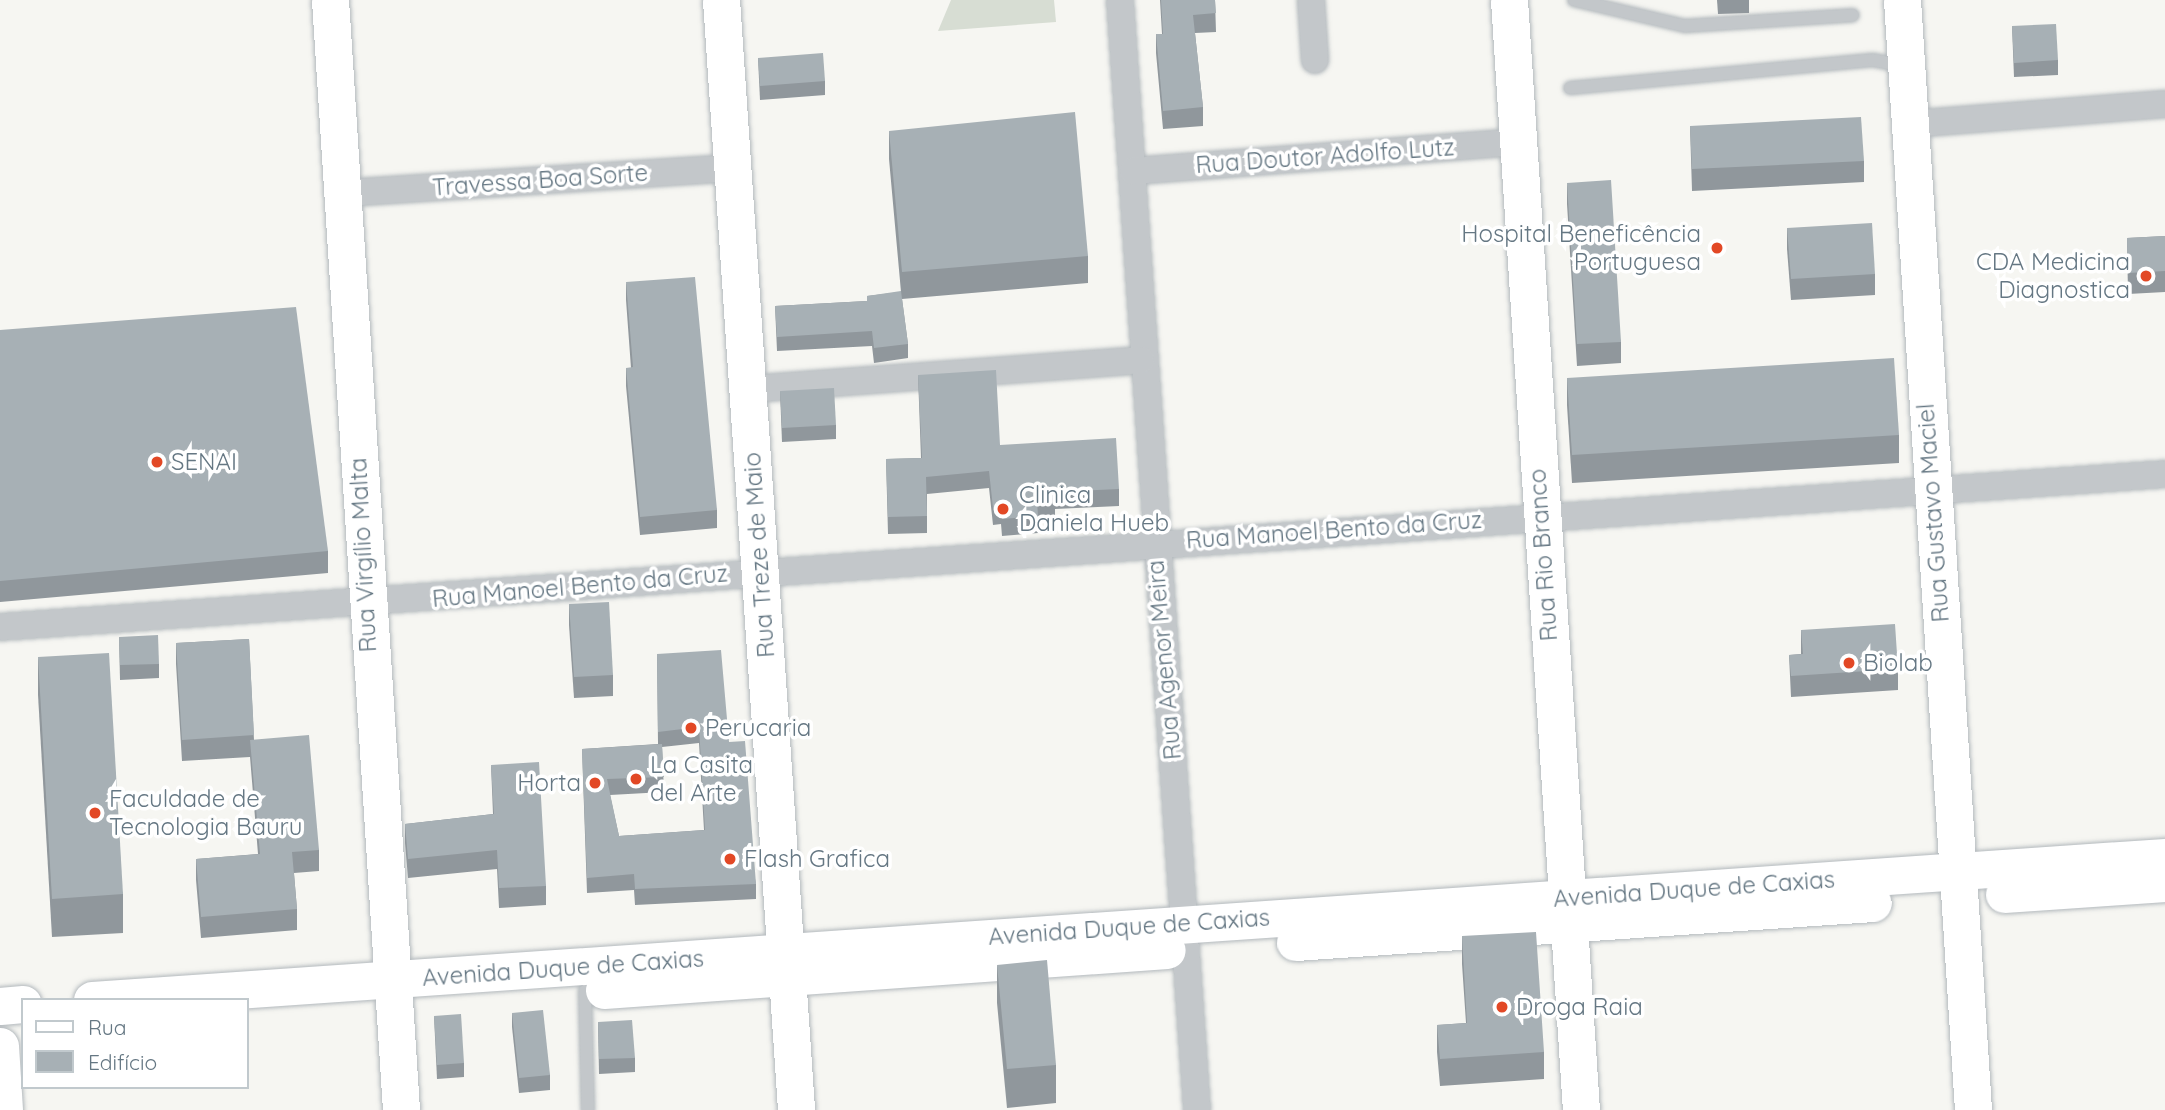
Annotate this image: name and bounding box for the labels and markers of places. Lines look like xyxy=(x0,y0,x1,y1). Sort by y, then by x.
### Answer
place label: Hospital Beneficência Portuguesa xyxy=(1461,220,1701,276)
marker: Hospital Beneficência Portuguesa xyxy=(1707,238,1727,258)
place label: CDA Medicina Diagnostica xyxy=(1976,248,2130,304)
marker: CDA Medicina Diagnostica xyxy=(2136,266,2156,286)
place label: SENAI xyxy=(171,448,237,476)
marker: SENAI xyxy=(149,454,165,470)
place label: Clinica Daniela Hueb xyxy=(1019,481,1169,537)
marker: Clinica Daniela Hueb xyxy=(993,499,1013,519)
place label: Biolab xyxy=(1863,649,1933,677)
marker: Biolab xyxy=(1841,655,1857,671)
place label: Perucaria xyxy=(705,714,811,742)
marker: Perucaria xyxy=(683,720,699,736)
place label: La Casita del Arte xyxy=(650,751,753,807)
place label: Horta xyxy=(517,769,581,797)
marker: La Casita del Arte xyxy=(628,771,644,787)
marker: Horta xyxy=(587,775,603,791)
place label: Faculdade de Tecnologia Bauru xyxy=(109,785,302,841)
marker: Faculdade de Tecnologia Bauru xyxy=(87,805,103,821)
place label: Flash Grafica xyxy=(744,845,890,873)
marker: Flash Grafica xyxy=(722,851,738,867)
place label: Droga Raia xyxy=(1516,993,1643,1021)
marker: Droga Raia xyxy=(1494,999,1510,1015)

